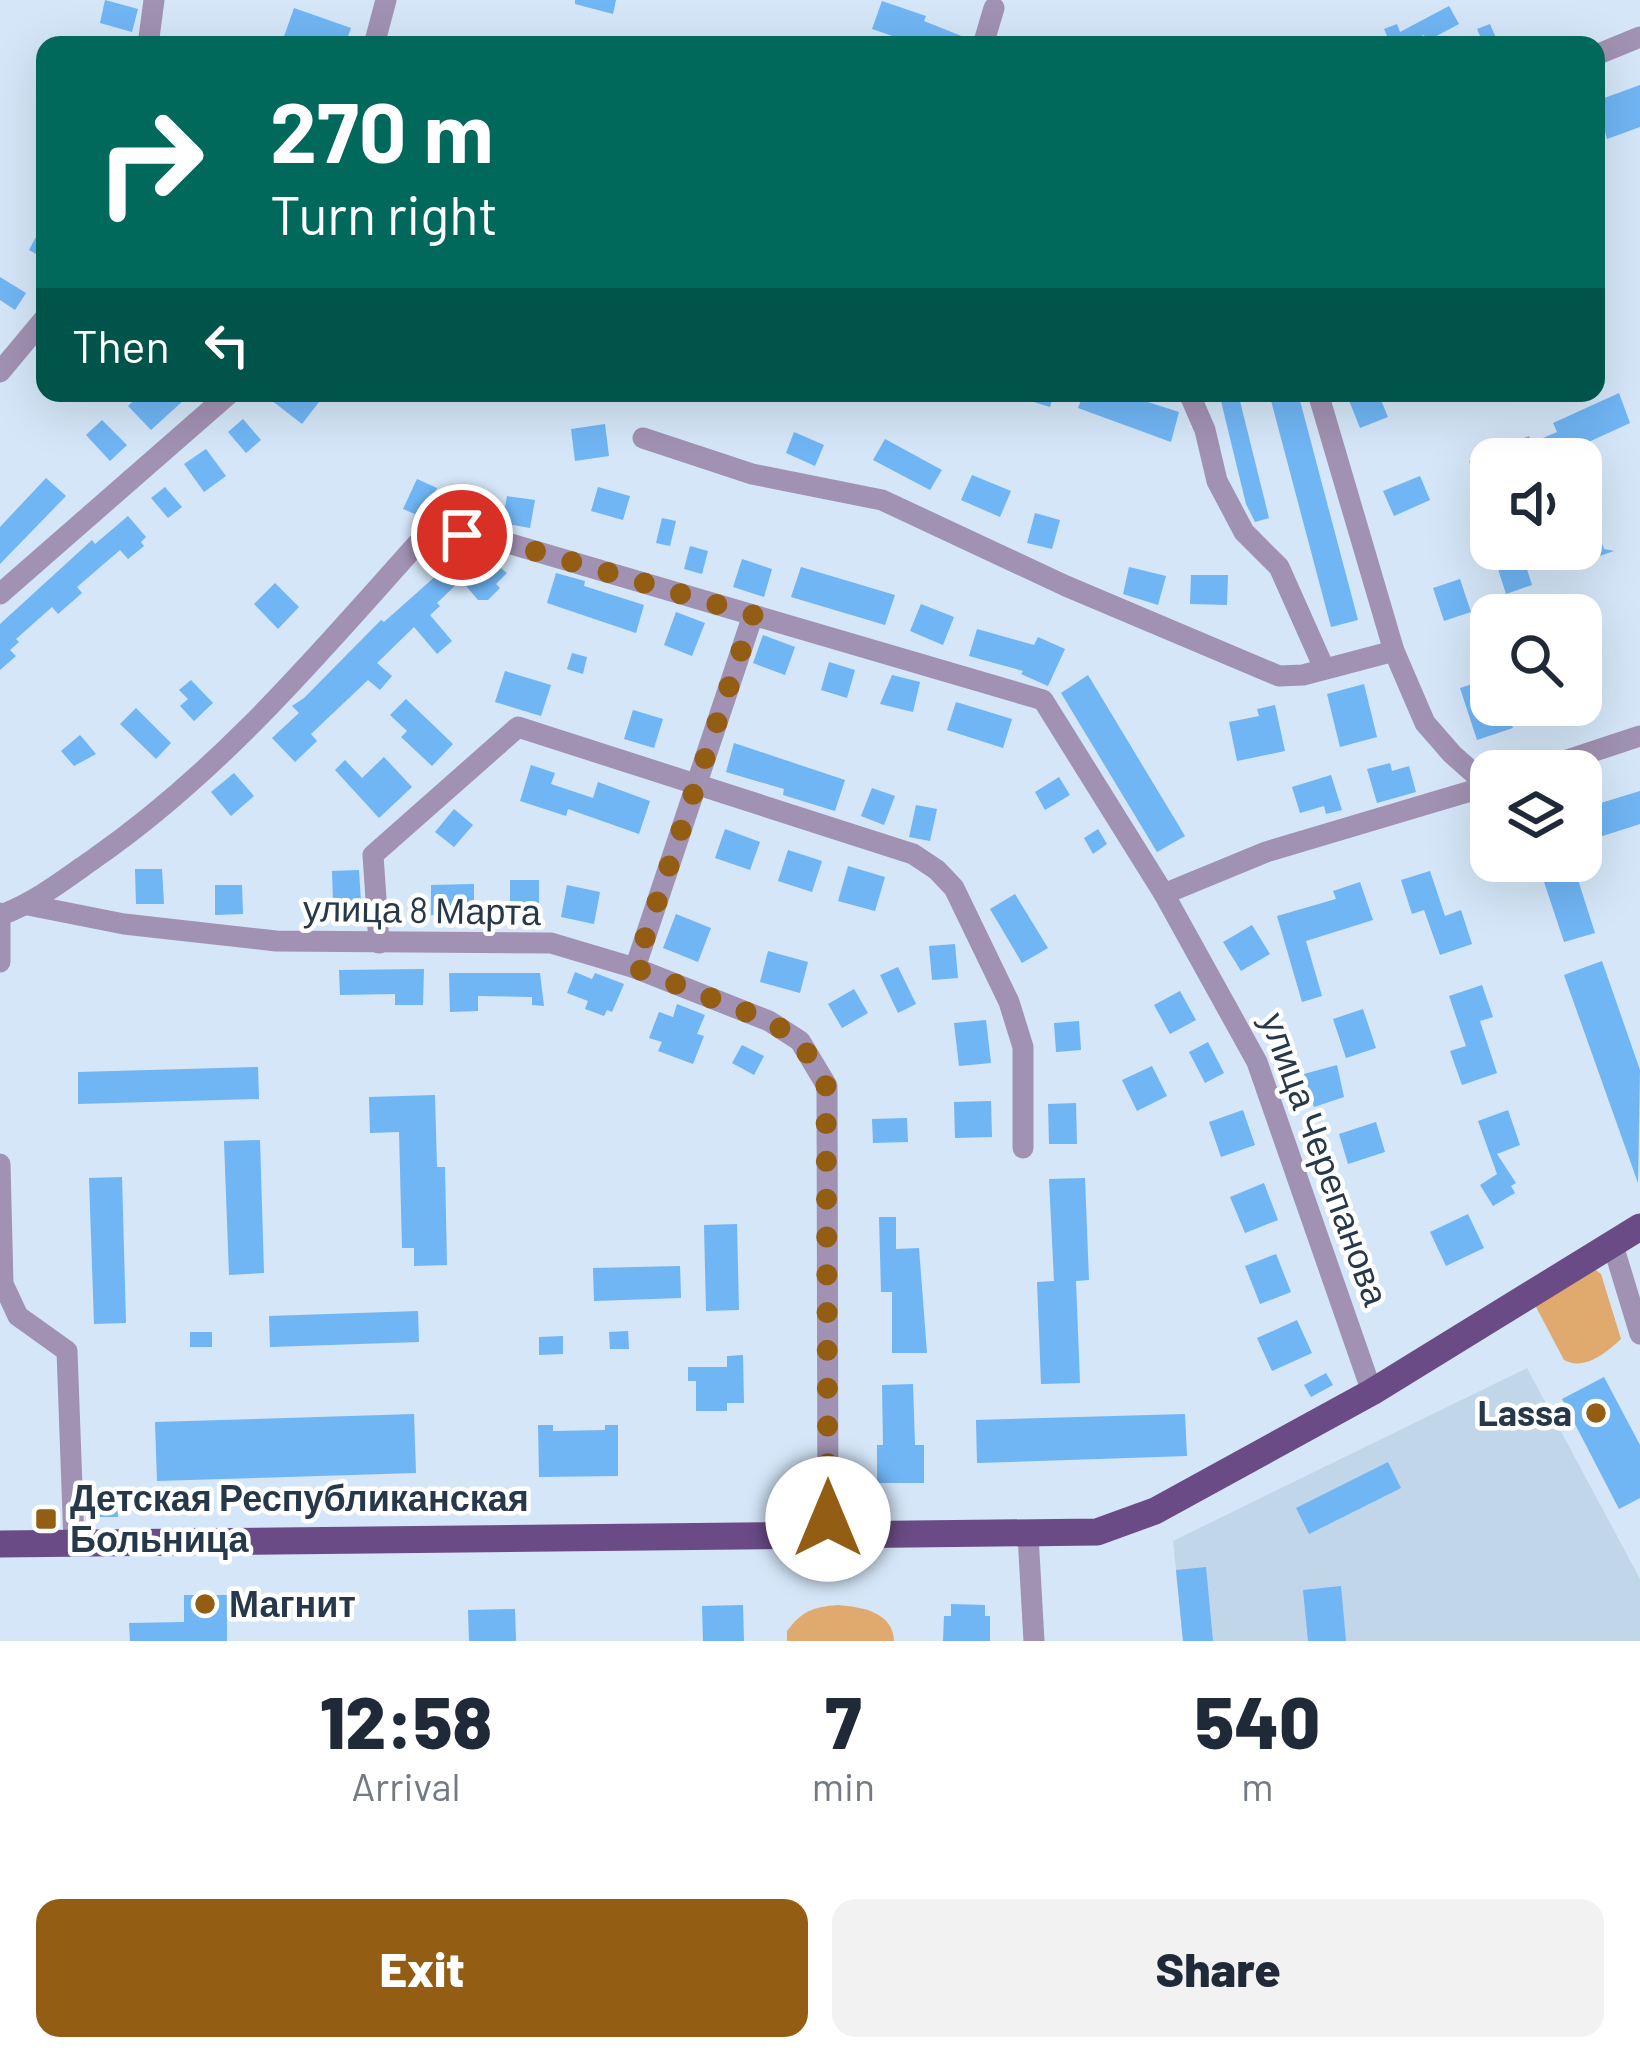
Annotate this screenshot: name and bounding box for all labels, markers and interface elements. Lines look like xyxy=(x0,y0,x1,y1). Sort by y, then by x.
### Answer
text: 270 m xyxy=(270,79,494,180)
icon: right xyxy=(72,84,228,240)
text: Turn right xyxy=(270,181,498,246)
icon: left xyxy=(194,312,260,378)
text: Then xyxy=(72,318,170,372)
map controls xyxy=(1470,438,1602,882)
button: sound xyxy=(1470,438,1602,570)
pin xyxy=(411,484,513,586)
icon: arrive xyxy=(429,502,495,568)
button: search xyxy=(1470,594,1602,726)
button: layers xyxy=(1470,750,1602,882)
street label: улица 8 Марта xyxy=(303,885,542,933)
street label: улица Черепанова xyxy=(1253,1006,1400,1312)
place label: Lassa xyxy=(1477,1390,1572,1433)
marker: Lassa xyxy=(1583,1400,1609,1426)
position arrow xyxy=(765,1456,891,1582)
place label: Детская Республиканская Больница xyxy=(70,1475,529,1560)
marker: Детская Республиканская Больница xyxy=(33,1506,59,1532)
place label: Магнит xyxy=(229,1581,356,1624)
marker: Магнит xyxy=(192,1591,218,1617)
text: 12:58 xyxy=(320,1677,492,1763)
text: 7 xyxy=(825,1677,862,1763)
text: 540 xyxy=(1195,1677,1320,1763)
text: Arrival xyxy=(351,1762,460,1809)
text: min xyxy=(812,1762,875,1809)
text: m xyxy=(1241,1762,1274,1809)
button: Exit xyxy=(36,1899,808,2037)
button: Share xyxy=(832,1899,1604,2037)

